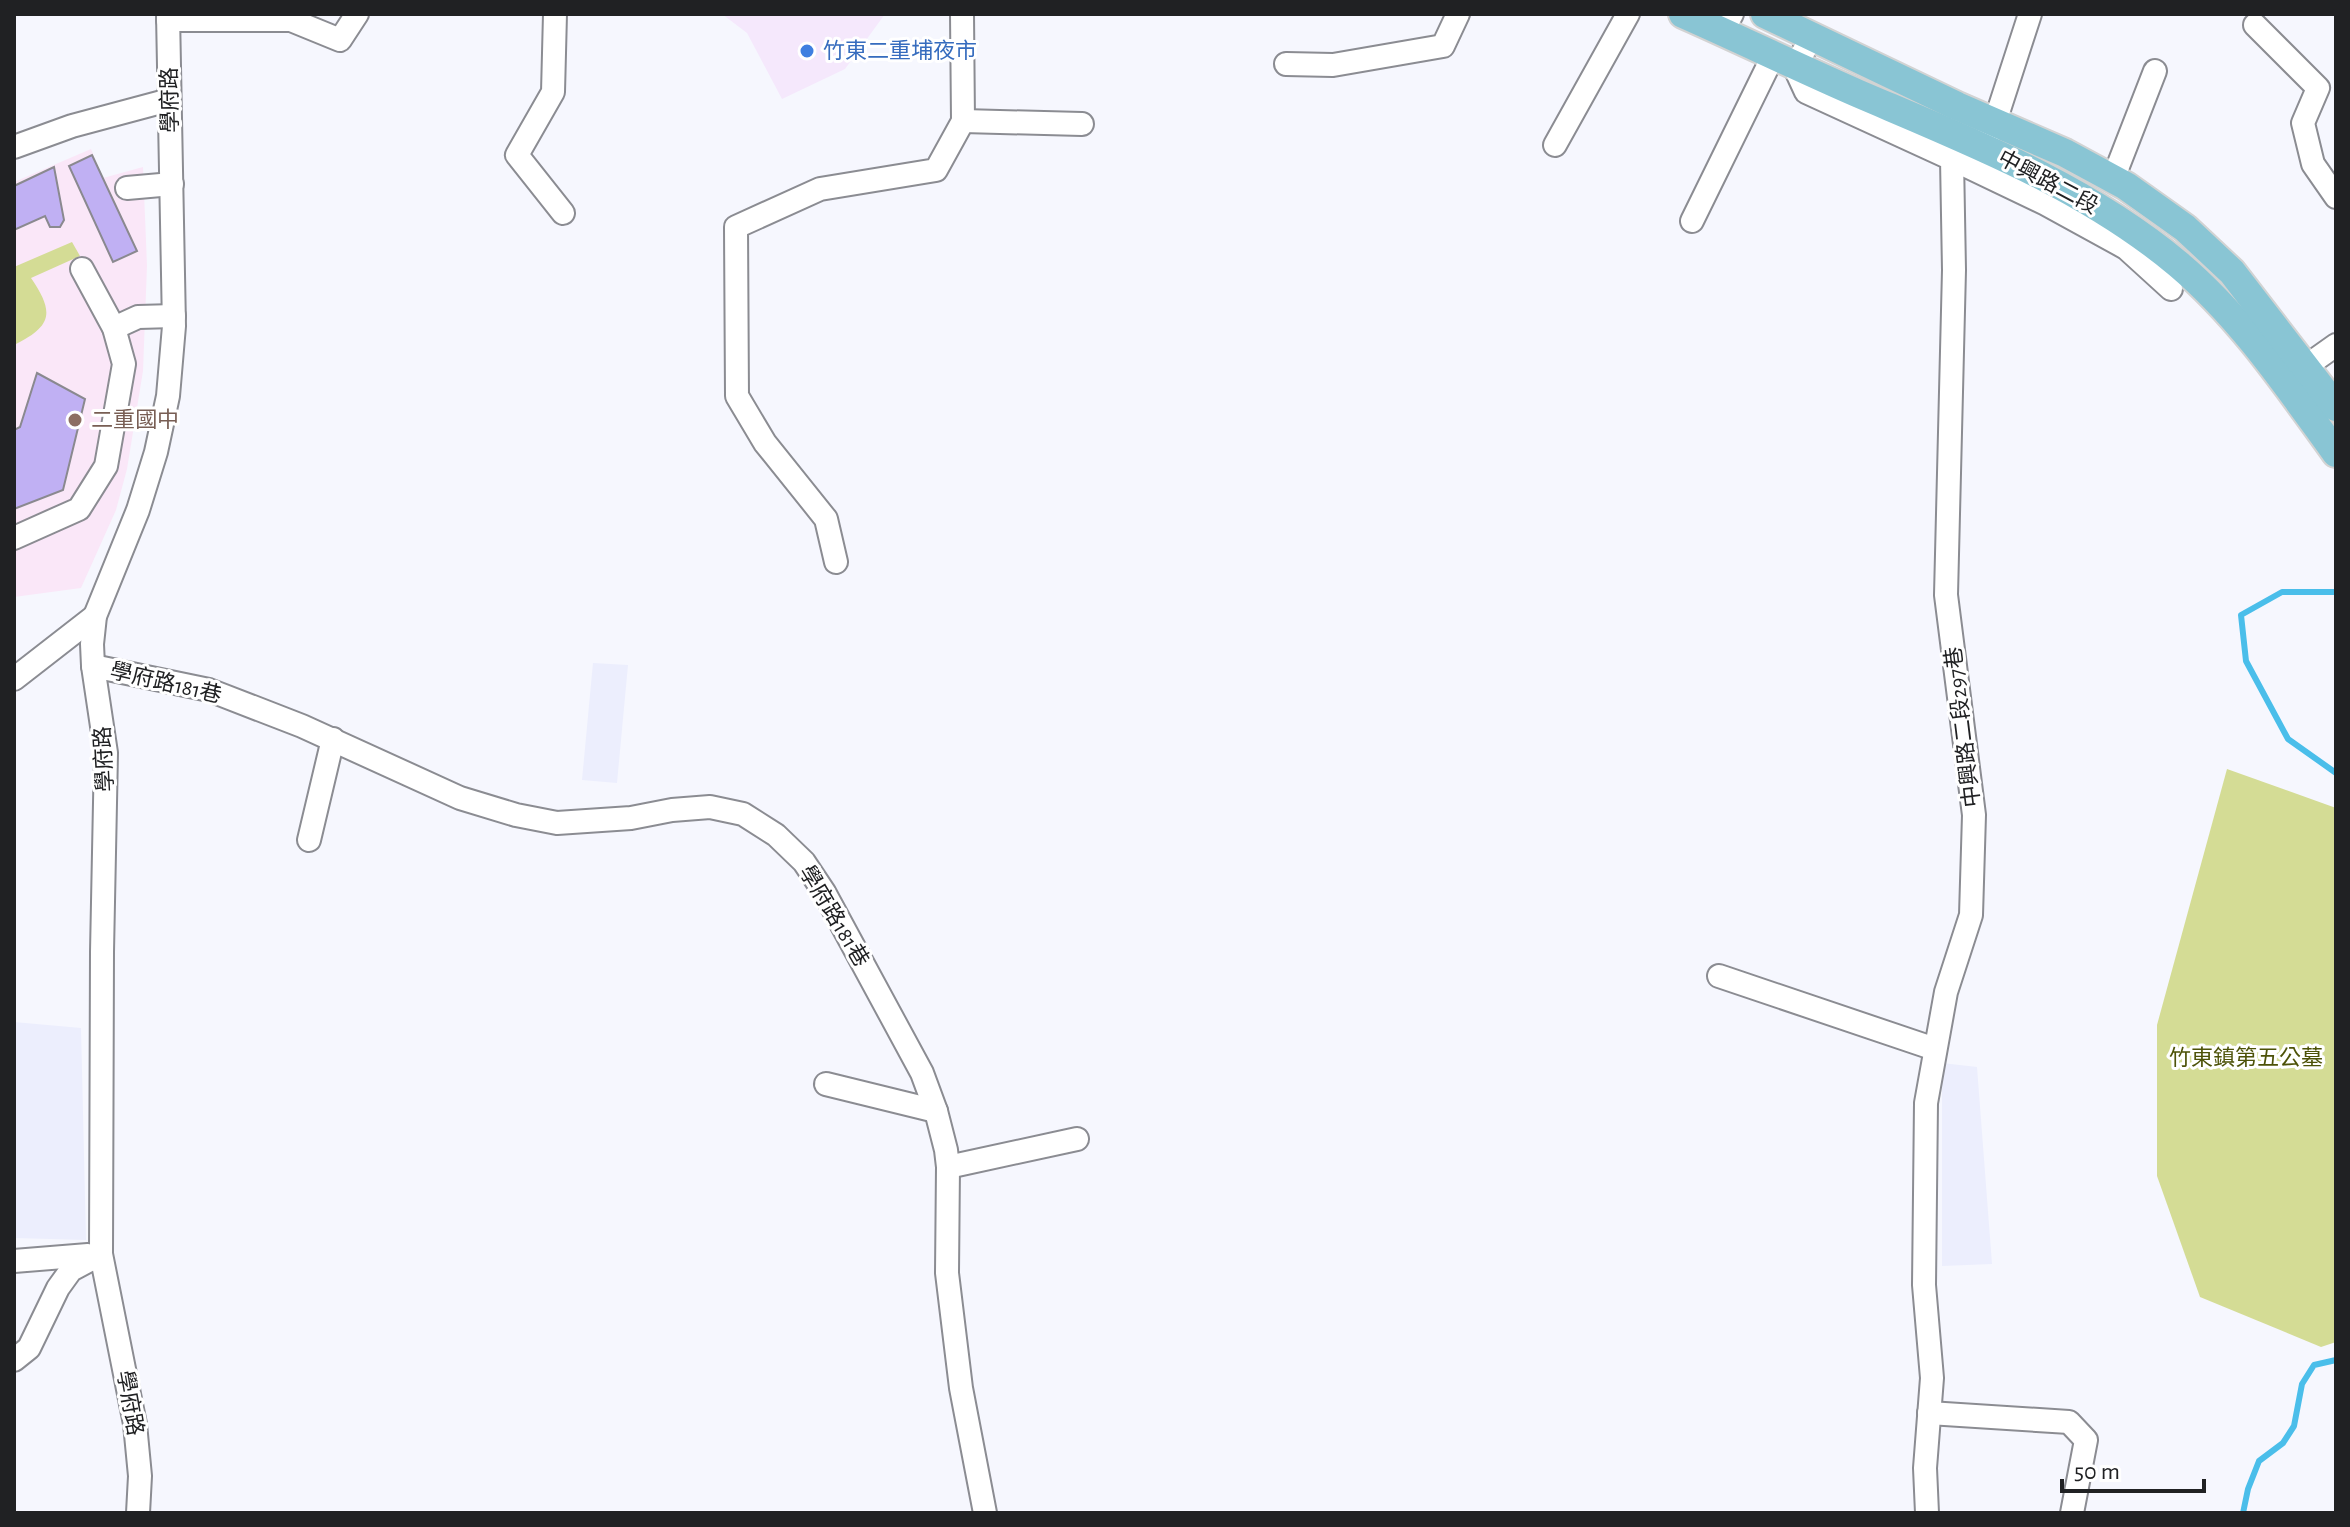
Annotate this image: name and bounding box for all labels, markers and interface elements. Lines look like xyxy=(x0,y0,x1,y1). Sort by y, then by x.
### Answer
place label: 竹東二重埔夜市 xyxy=(823,39,977,62)
marker: 竹東二重埔夜市 xyxy=(798,42,816,60)
street label: 學府路 xyxy=(157,67,182,133)
street label: 中興路二段 xyxy=(1994,146,2102,218)
place label: 二重國中 xyxy=(91,408,179,431)
marker: 二重國中 xyxy=(66,411,84,429)
street label: 中興路二段297巷 xyxy=(1941,645,1984,809)
street label: 學府路181巷 xyxy=(108,659,224,706)
street label: 學府路 xyxy=(90,725,117,793)
street label: 學府路181巷 xyxy=(795,861,874,970)
park label: 竹東鎮第五公墓 xyxy=(2169,1046,2323,1069)
street label: 學府路 xyxy=(113,1368,148,1437)
scale bar xyxy=(2062,1443,2204,1493)
text: 50 m xyxy=(2074,1460,2120,1484)

